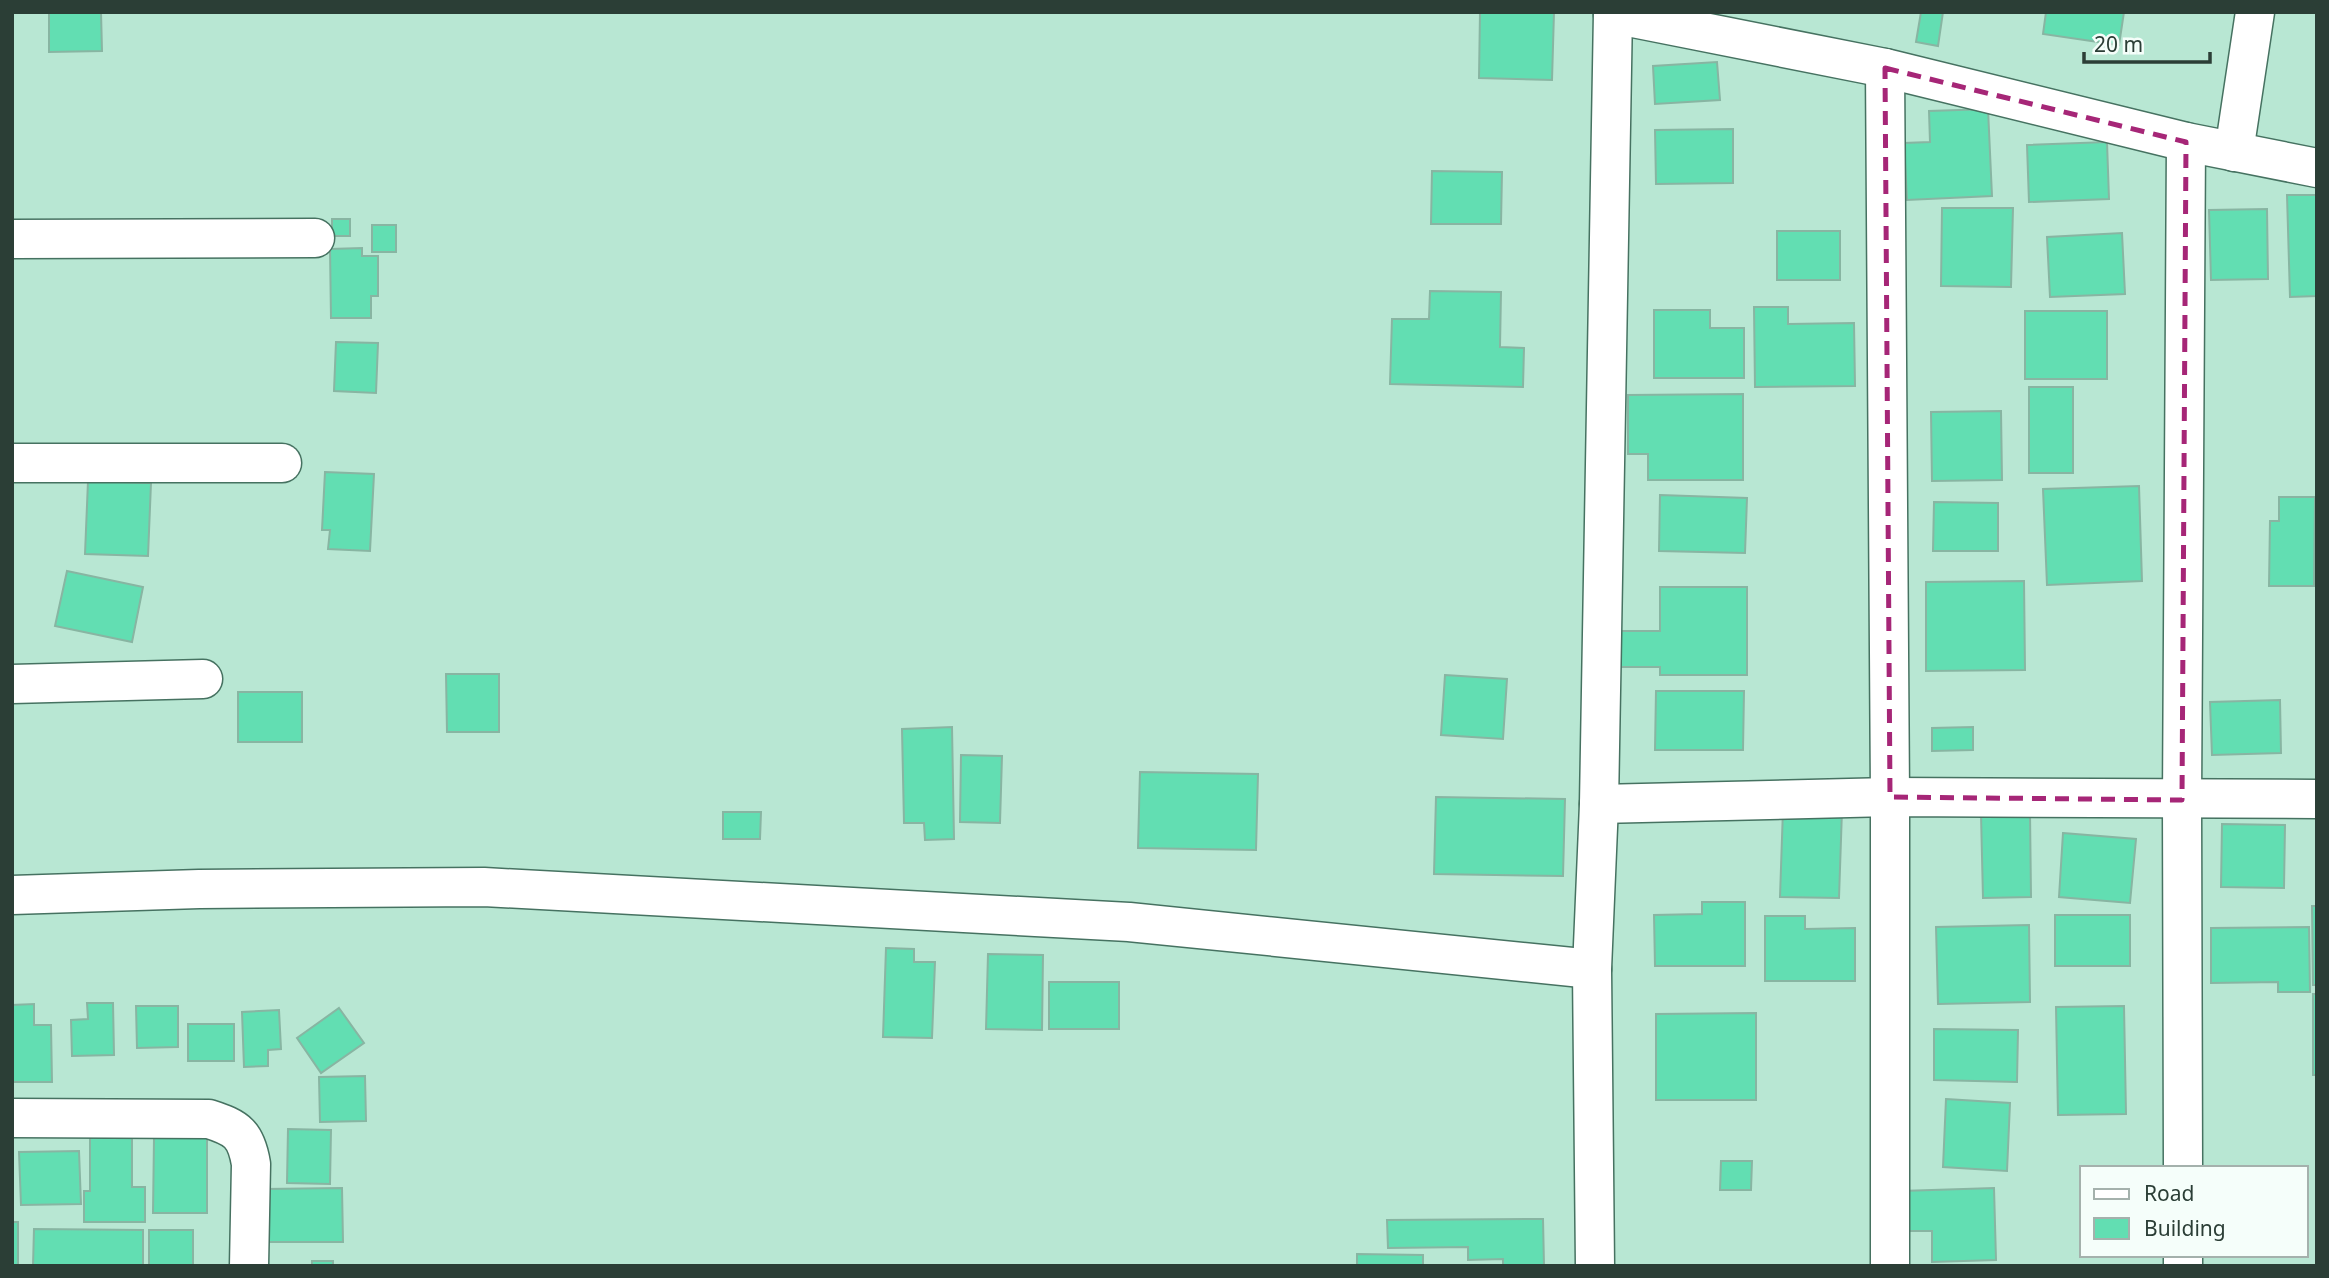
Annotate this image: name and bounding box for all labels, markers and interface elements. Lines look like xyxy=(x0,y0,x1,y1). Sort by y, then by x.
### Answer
scale bar xyxy=(2084,21,2210,65)
text: 20 m xyxy=(2094,30,2143,58)
legend xyxy=(2080,1166,2308,1257)
text: Road xyxy=(2144,1179,2194,1207)
text: Building xyxy=(2144,1214,2226,1242)

